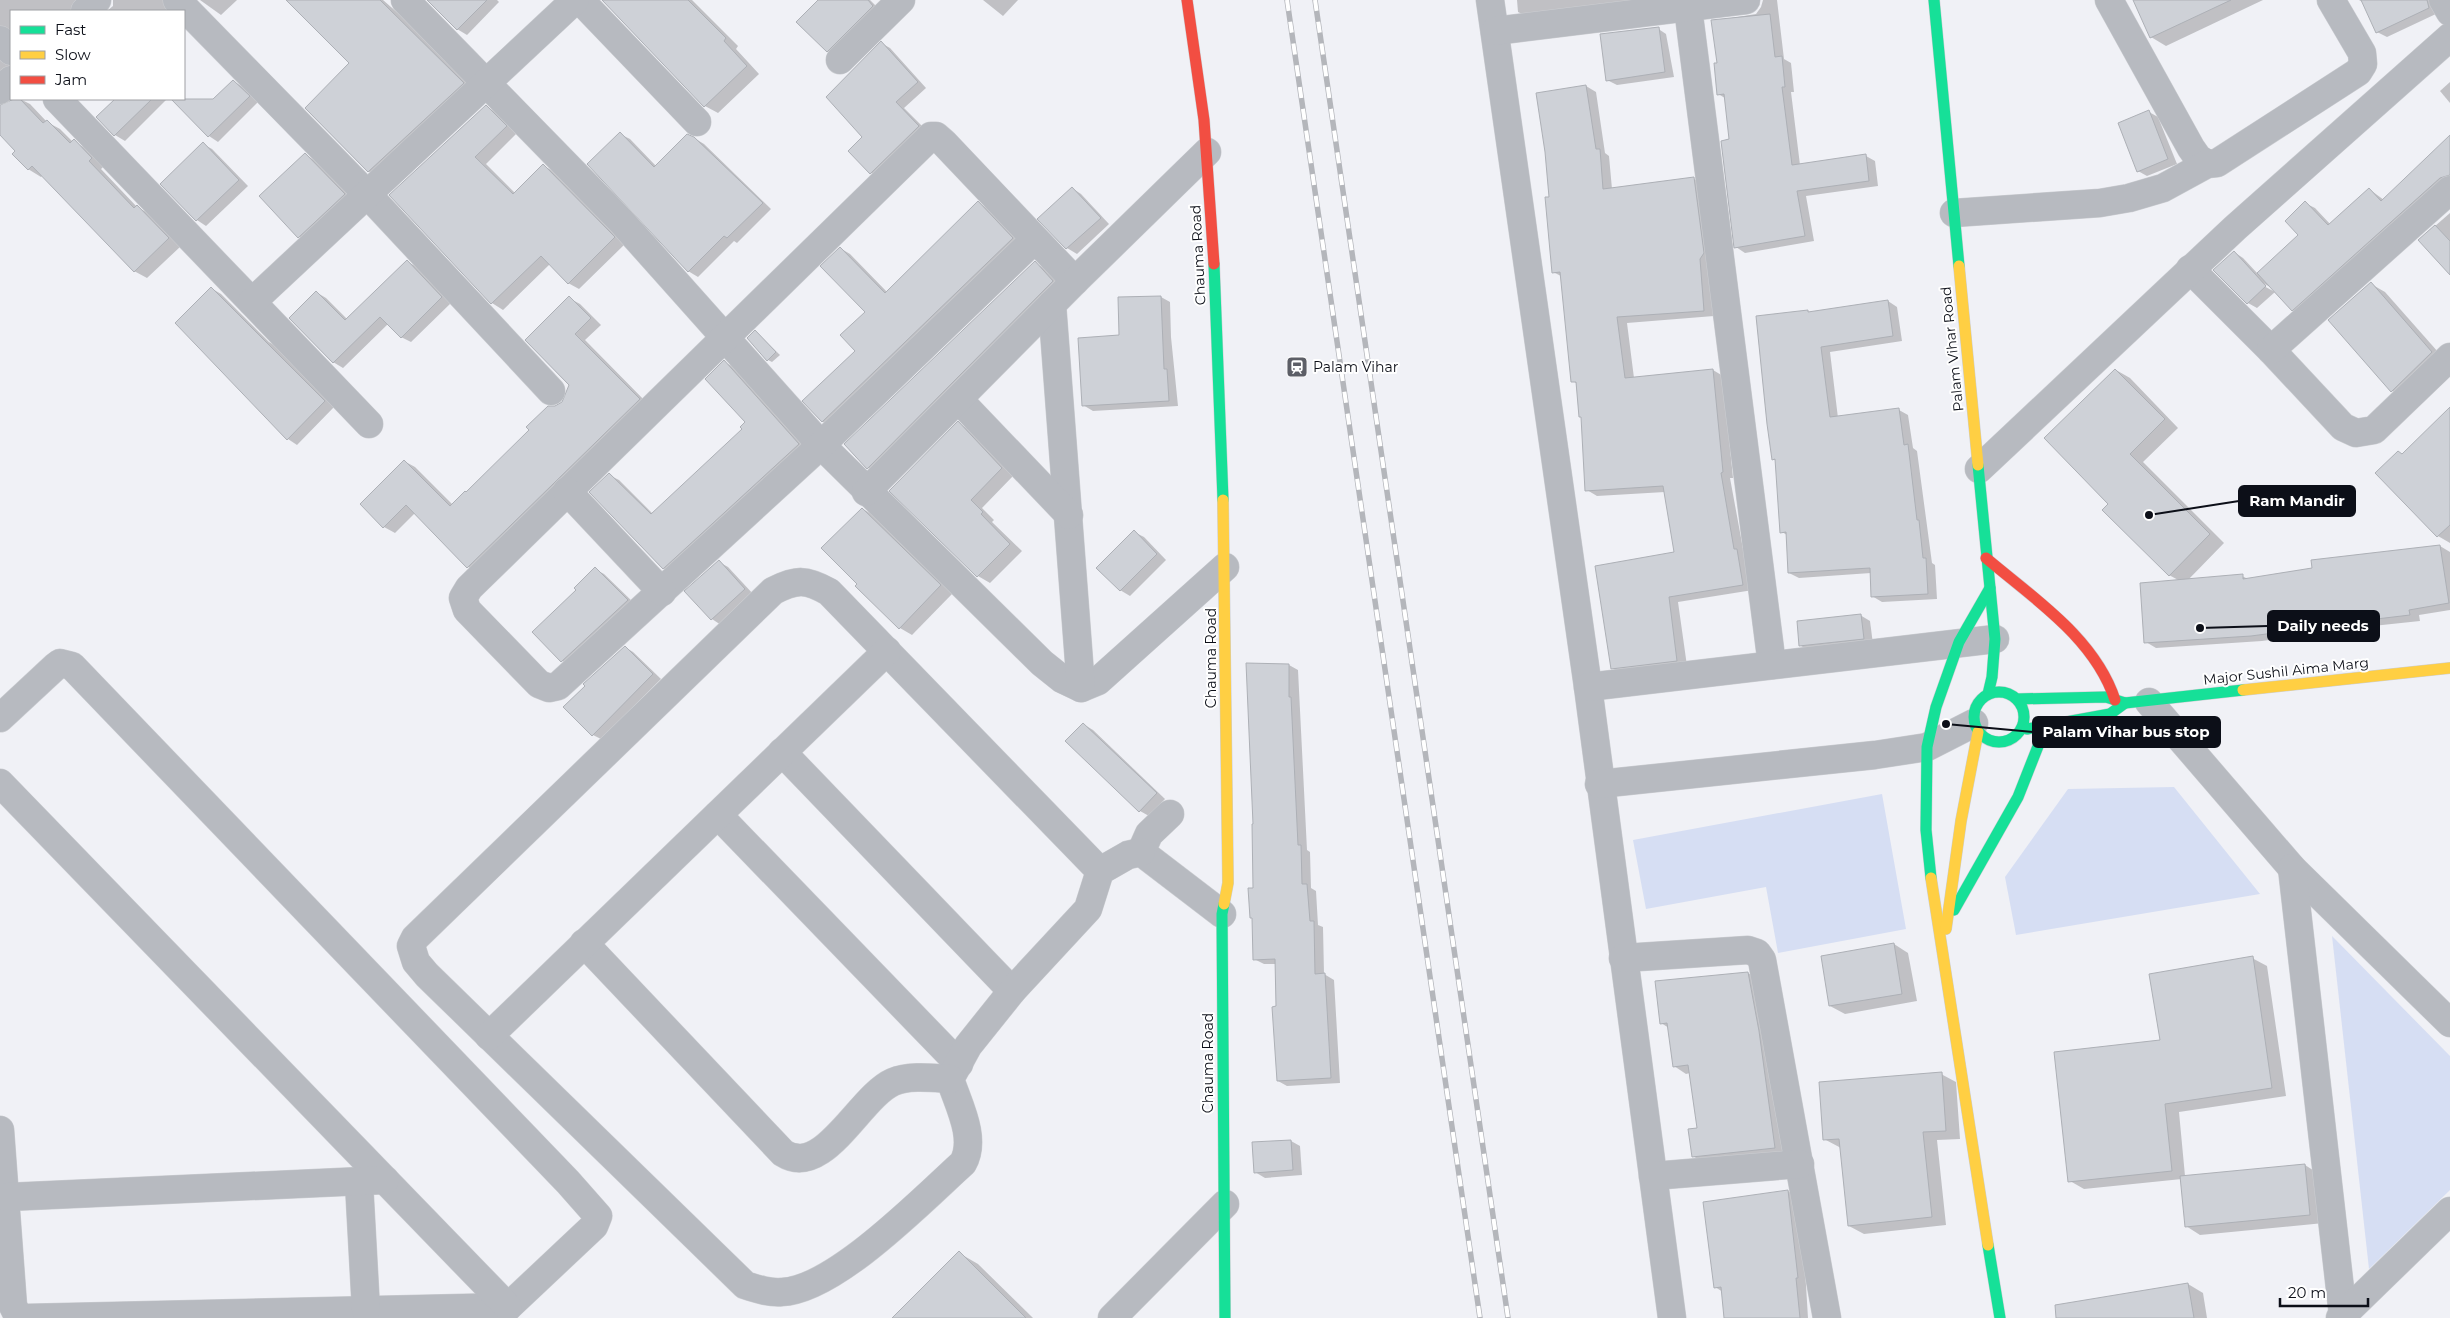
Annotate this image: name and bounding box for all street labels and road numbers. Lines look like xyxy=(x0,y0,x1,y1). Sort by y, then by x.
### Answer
street label: Chauma Road xyxy=(1186,204,1210,306)
street label: Palam Vihar Road xyxy=(1936,286,1968,412)
street label: Chauma Road xyxy=(1202,608,1220,708)
street label: Major Sushil Aima Marg xyxy=(2202,653,2370,689)
street label: Chauma Road xyxy=(1199,1013,1217,1113)

